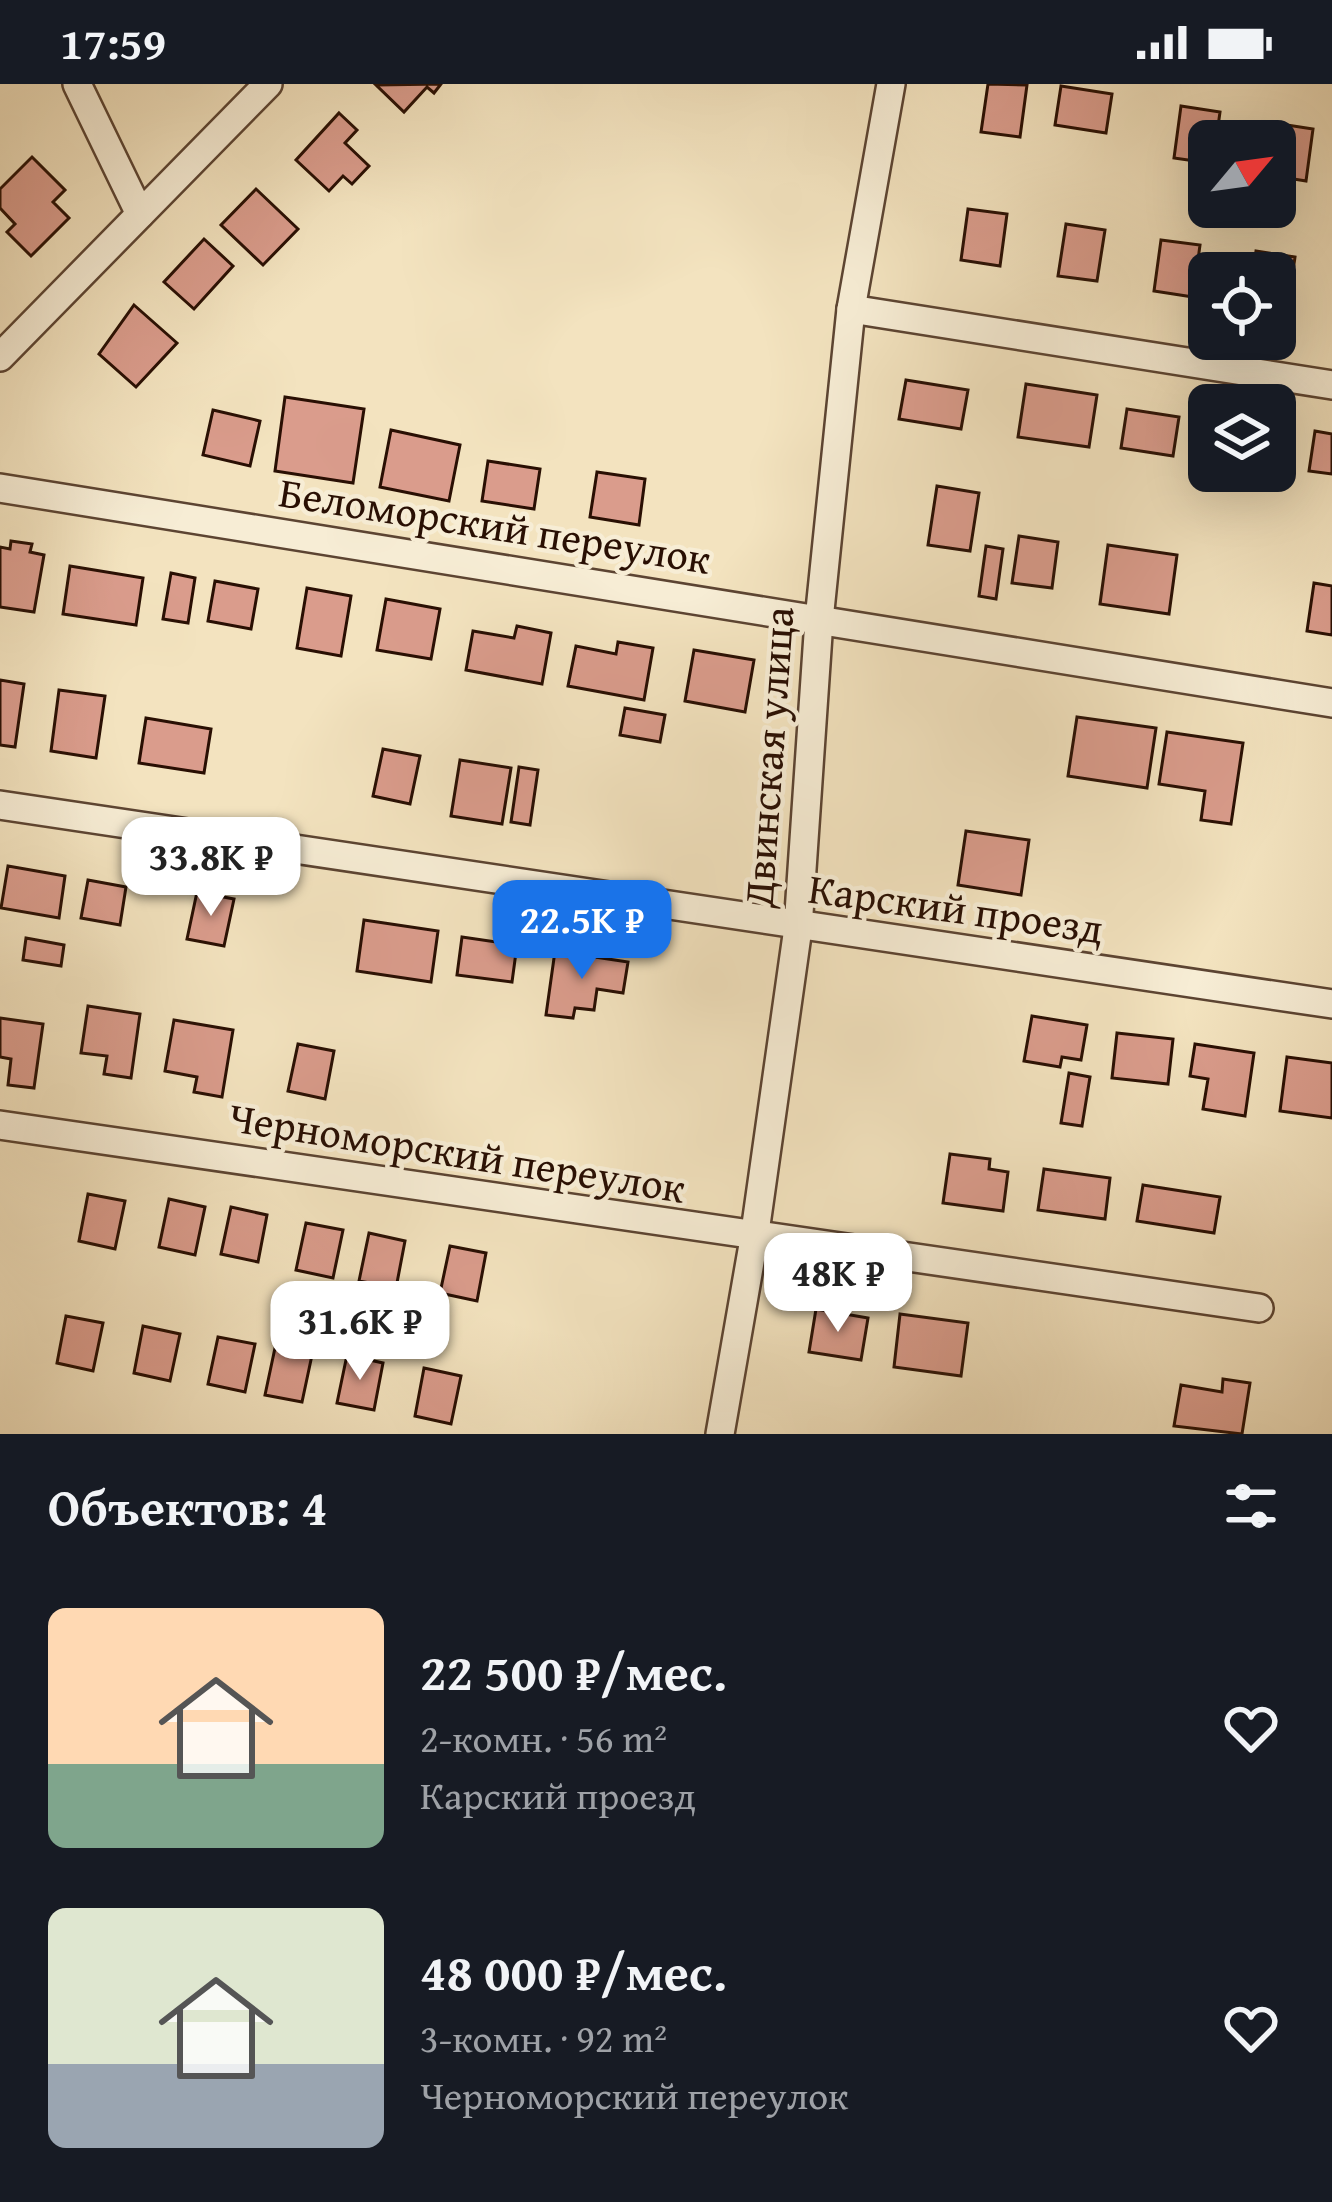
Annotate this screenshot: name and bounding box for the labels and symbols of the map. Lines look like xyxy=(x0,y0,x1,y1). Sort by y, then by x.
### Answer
north arrow xyxy=(1188,120,1296,228)
street label: Беломорский переулок xyxy=(275,460,715,589)
street label: Двинская улица xyxy=(727,605,808,910)
pin: 33.8K ₽ xyxy=(100,817,322,919)
street label: Карский проезд xyxy=(805,857,1107,958)
pin: 22.5K ₽ xyxy=(471,880,693,982)
street label: Черноморский переулок xyxy=(224,1085,690,1218)
pin: 48K ₽ xyxy=(754,1233,922,1335)
pin: 31.6K ₽ xyxy=(249,1281,471,1383)

